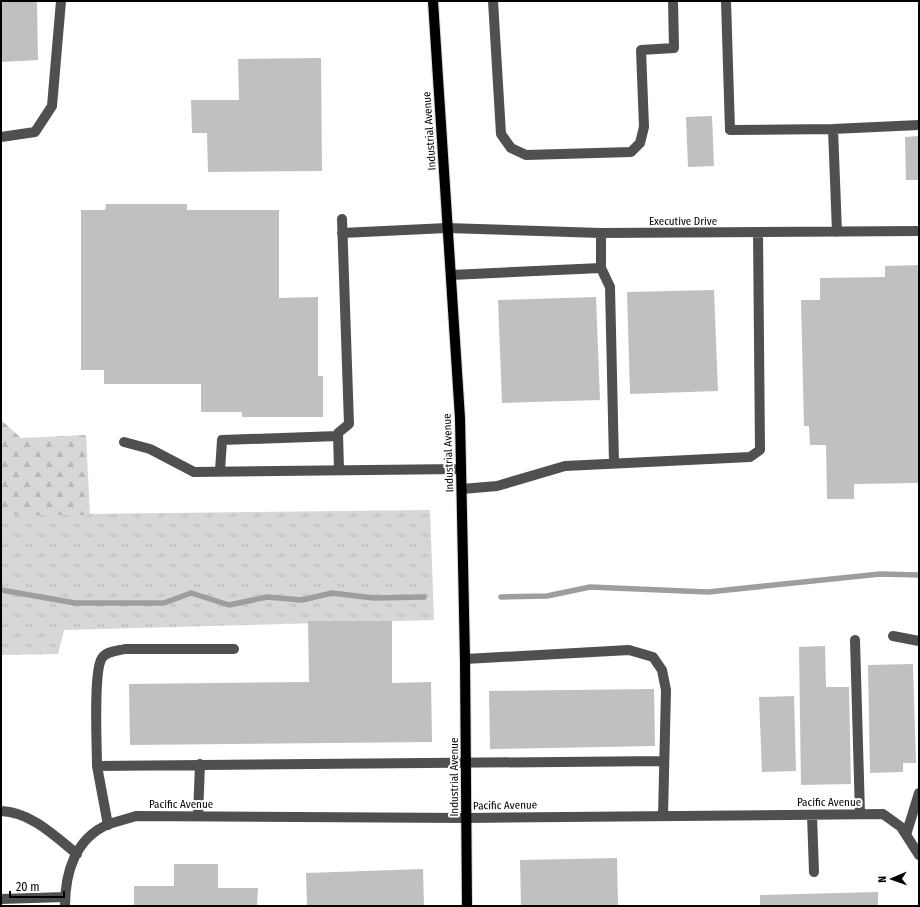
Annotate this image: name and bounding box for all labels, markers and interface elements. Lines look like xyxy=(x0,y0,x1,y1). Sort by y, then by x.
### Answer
street label: Industrial Avenue xyxy=(420,91,439,171)
street label: Executive Drive xyxy=(649,215,717,228)
street label: Industrial Avenue xyxy=(441,413,456,493)
street label: Industrial Avenue xyxy=(448,737,461,817)
street label: Pacific Avenue xyxy=(797,796,861,809)
street label: Pacific Avenue xyxy=(149,798,213,811)
street label: Pacific Avenue xyxy=(473,798,537,813)
north arrow xyxy=(872,859,912,899)
scale bar xyxy=(10,873,64,899)
text: N xyxy=(876,876,889,883)
text: 20 m xyxy=(16,880,40,894)

